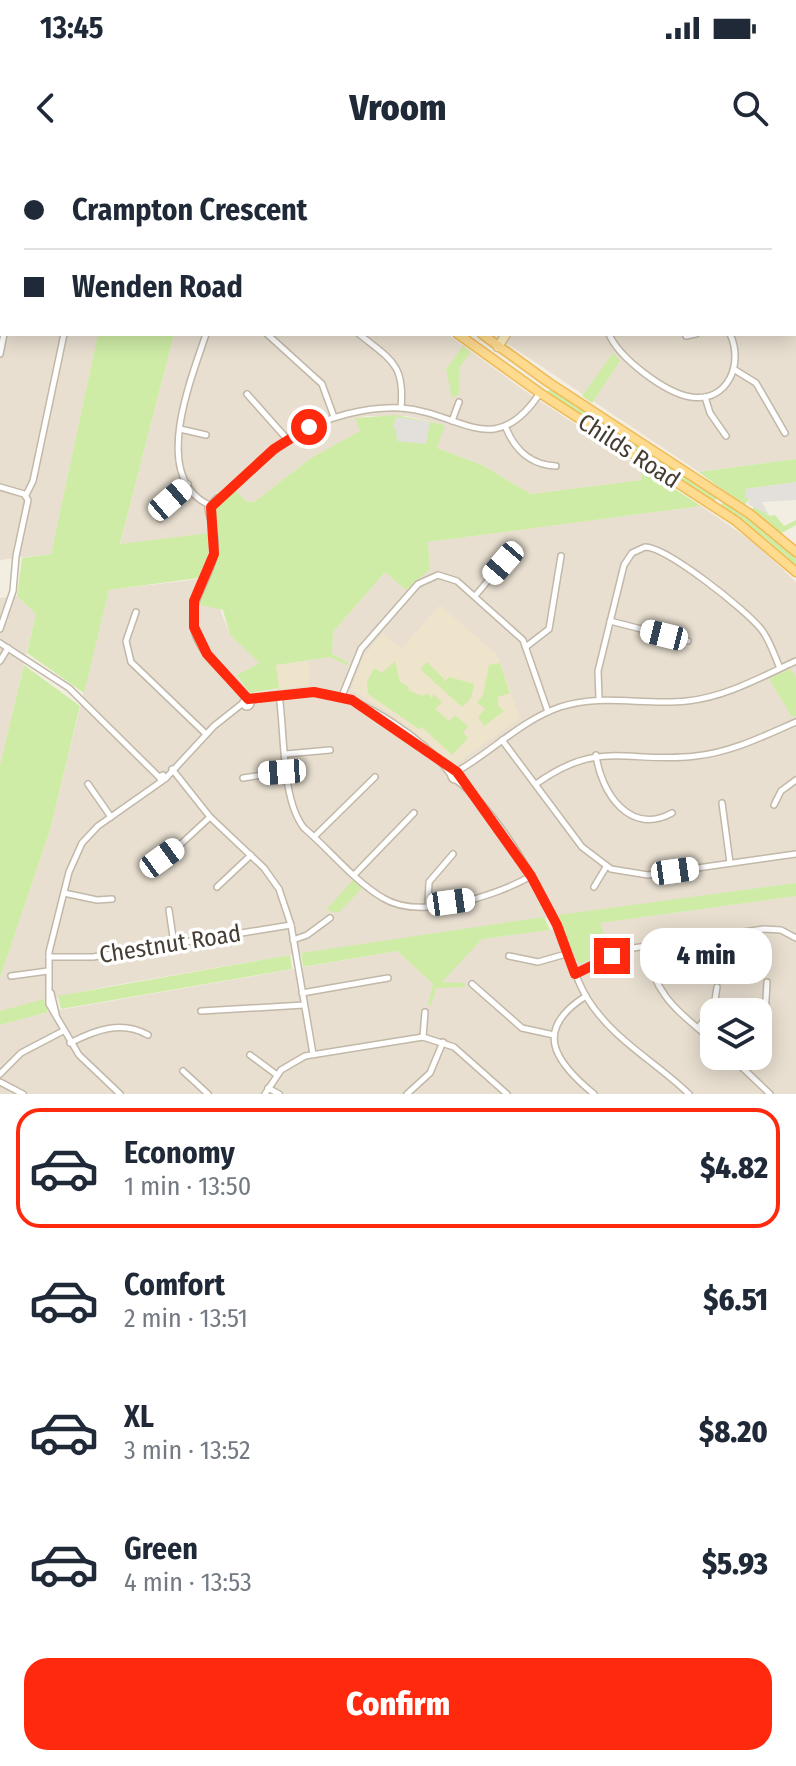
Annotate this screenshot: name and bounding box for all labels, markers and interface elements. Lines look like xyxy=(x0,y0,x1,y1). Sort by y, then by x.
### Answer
text: 13:45 xyxy=(40,10,103,46)
icon: back xyxy=(24,86,68,130)
text: Vroom xyxy=(349,86,447,130)
icon: search xyxy=(728,86,772,130)
text: Crampton Crescent xyxy=(72,192,307,228)
text: Wenden Road xyxy=(72,269,243,305)
street label: Childs Road xyxy=(573,408,685,494)
route start xyxy=(291,409,327,445)
car xyxy=(144,475,196,525)
car xyxy=(478,537,528,589)
car xyxy=(638,618,690,652)
car xyxy=(257,758,307,786)
car xyxy=(136,834,188,882)
car xyxy=(650,856,700,886)
car xyxy=(426,887,476,917)
street label: Chestnut Road xyxy=(97,919,243,969)
callout: 4 min xyxy=(640,928,772,984)
route end xyxy=(594,938,630,974)
text: 4 min xyxy=(677,940,735,971)
map controls xyxy=(700,998,772,1070)
button: layers xyxy=(700,998,772,1070)
icon: car xyxy=(28,1132,100,1204)
text: Economy xyxy=(124,1135,235,1171)
text: $4.82 xyxy=(700,1150,768,1186)
text: 1 min · 13:50 xyxy=(124,1171,251,1202)
icon: car xyxy=(28,1264,100,1336)
text: Comfort xyxy=(124,1267,225,1303)
text: $6.51 xyxy=(703,1282,768,1318)
text: 2 min · 13:51 xyxy=(124,1303,248,1334)
icon: car xyxy=(28,1396,100,1468)
text: XL xyxy=(124,1399,154,1435)
text: $8.20 xyxy=(699,1414,768,1450)
text: 3 min · 13:52 xyxy=(124,1435,250,1466)
icon: car xyxy=(28,1528,100,1600)
text: Green xyxy=(124,1531,198,1567)
text: $5.93 xyxy=(702,1546,768,1582)
text: 4 min · 13:53 xyxy=(124,1567,252,1598)
button: Confirm xyxy=(24,1658,772,1750)

